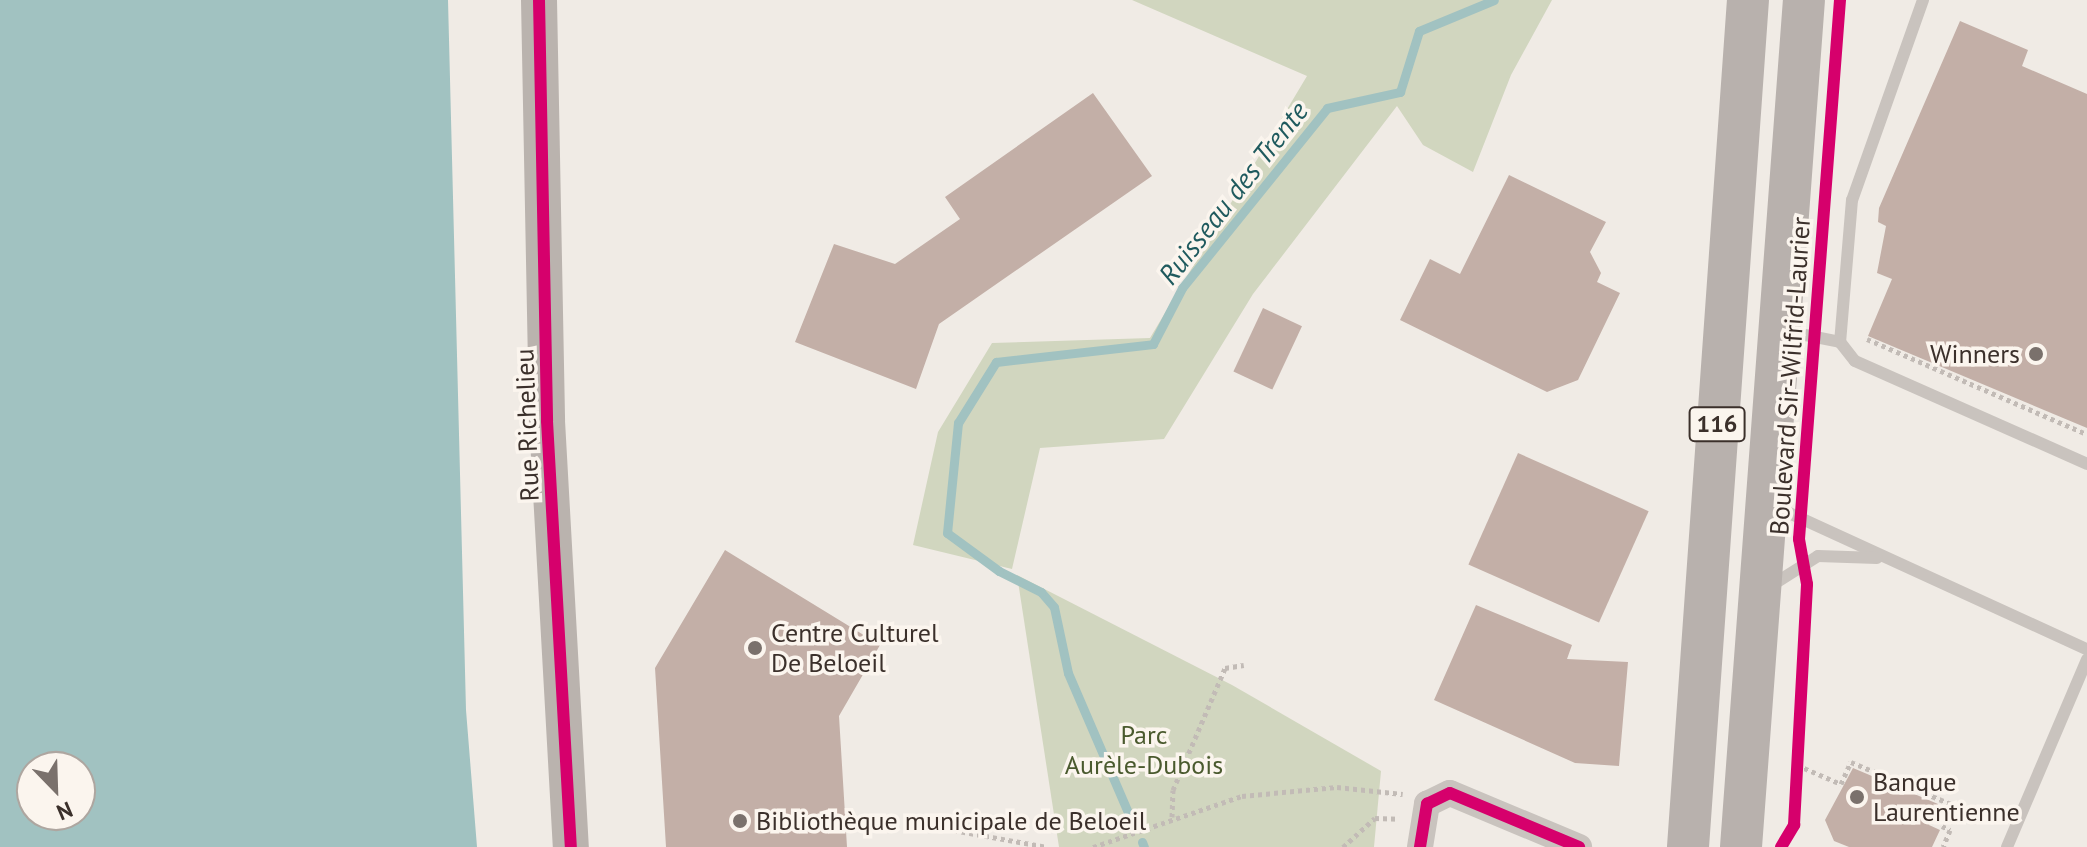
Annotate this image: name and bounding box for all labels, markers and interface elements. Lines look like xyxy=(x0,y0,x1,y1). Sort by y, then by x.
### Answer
water label: Ruisseau des Trente xyxy=(1151,95,1315,291)
street label: Boulevard Sir-Wilfrid-Laurier xyxy=(1763,216,1817,536)
place label: Winners xyxy=(1930,338,2020,370)
marker: Winners xyxy=(2027,345,2045,363)
street label: Rue Richelieu xyxy=(509,348,545,502)
road number: 116 xyxy=(1687,404,1747,444)
place label: Centre Culturel De Beloeil xyxy=(771,617,939,678)
marker: Centre Culturel De Beloeil xyxy=(746,639,764,657)
park label: Parc Aurèle-Dubois xyxy=(1065,719,1223,780)
north arrow xyxy=(16,751,96,831)
place label: Banque Laurentienne xyxy=(1873,766,2020,828)
marker: Banque Laurentienne xyxy=(1848,788,1866,806)
text: N xyxy=(52,796,77,827)
place label: Bibliothèque municipale de Beloeil xyxy=(756,805,1146,837)
marker: Bibliothèque municipale de Beloeil xyxy=(731,812,749,830)

